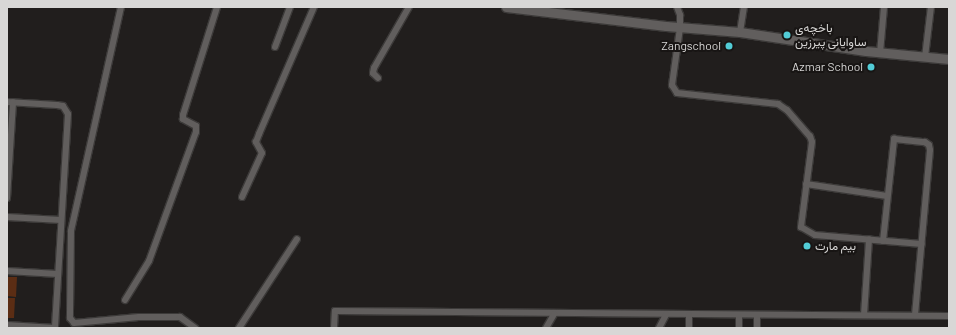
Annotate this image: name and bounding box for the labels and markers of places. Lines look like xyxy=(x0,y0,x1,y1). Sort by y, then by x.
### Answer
place label: باخچەی ساوایانی پیرزین xyxy=(795,21,866,49)
marker: باخچەی ساوایانی پیرزین xyxy=(782,30,792,40)
place label: Zangschool xyxy=(661,39,721,53)
marker: Zangschool xyxy=(724,41,734,51)
place label: Azmar School xyxy=(792,60,863,74)
marker: Azmar School xyxy=(866,62,876,72)
place label: بیم مارت xyxy=(815,239,856,253)
marker: بیم مارت xyxy=(802,241,812,251)

